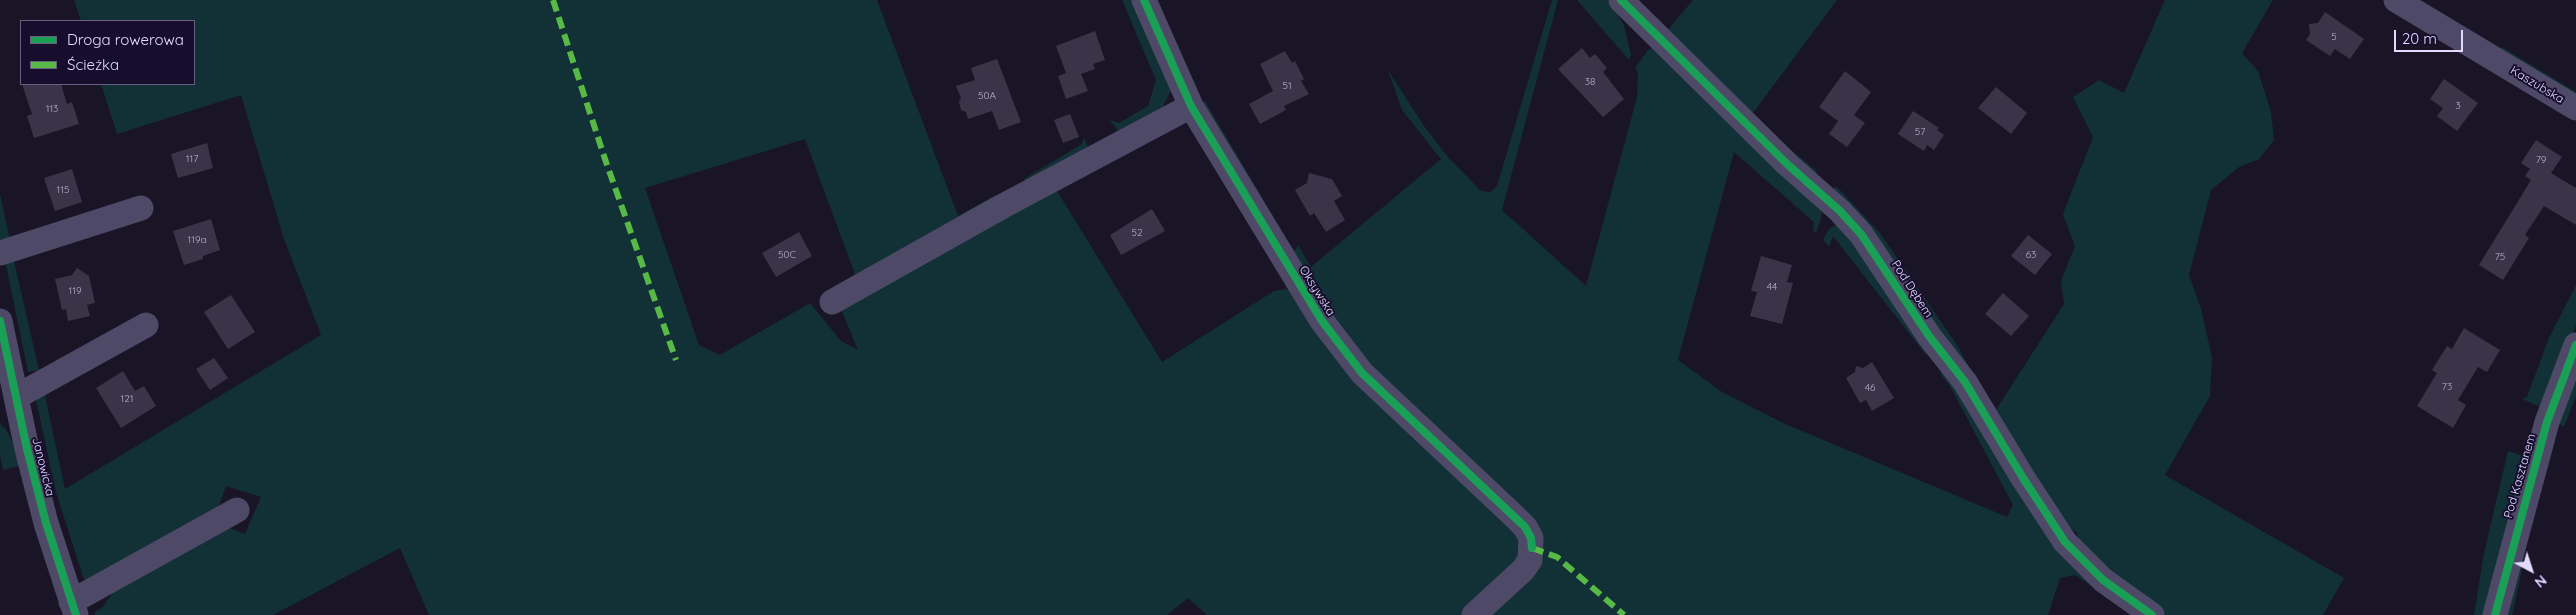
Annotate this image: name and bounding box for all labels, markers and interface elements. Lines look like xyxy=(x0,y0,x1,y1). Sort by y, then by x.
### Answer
legend xyxy=(20,20,195,85)
scale bar xyxy=(2396,20,2465,52)
text: 20 m xyxy=(2402,29,2437,48)
text: Droga rowerowa xyxy=(67,30,184,49)
house number: 5 xyxy=(2331,31,2337,43)
text: Ścieżka xyxy=(67,55,119,74)
street label: Kaszubska xyxy=(2508,63,2566,107)
house number: 38 xyxy=(1585,76,1595,88)
house number: 51 xyxy=(1282,80,1292,92)
house number: 50A xyxy=(978,90,996,102)
house number: 3 xyxy=(2455,100,2461,112)
house number: 113 xyxy=(46,103,58,115)
house number: 57 xyxy=(1915,126,1925,138)
house number: 117 xyxy=(186,153,198,165)
house number: 79 xyxy=(2536,154,2546,166)
house number: 115 xyxy=(57,184,69,196)
house number: 52 xyxy=(1132,227,1142,239)
house number: 119a xyxy=(187,234,207,246)
house number: 50C xyxy=(778,249,796,261)
house number: 63 xyxy=(2026,249,2036,261)
house number: 75 xyxy=(2495,251,2505,263)
street label: Pod Dębem xyxy=(1888,258,1936,320)
street label: Oksywska xyxy=(1296,263,1338,319)
house number: 44 xyxy=(1767,281,1777,293)
house number: 119 xyxy=(69,285,81,297)
house number: 73 xyxy=(2442,381,2452,393)
house number: 46 xyxy=(1865,382,1875,394)
house number: 121 xyxy=(121,393,133,405)
street label: Pod Kasztanem xyxy=(2501,432,2539,520)
street label: Janowicka xyxy=(29,436,57,498)
north arrow xyxy=(2506,545,2556,595)
text: N xyxy=(2531,571,2550,592)

